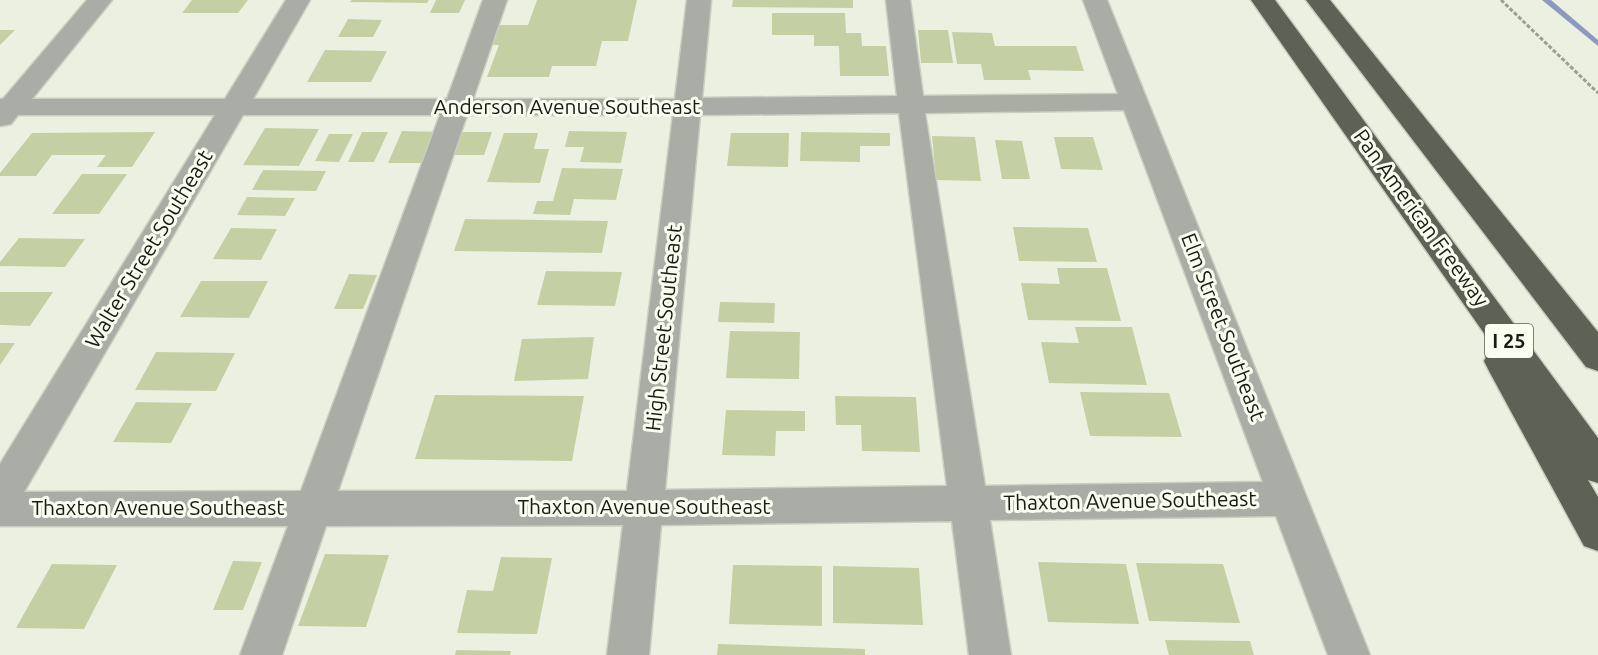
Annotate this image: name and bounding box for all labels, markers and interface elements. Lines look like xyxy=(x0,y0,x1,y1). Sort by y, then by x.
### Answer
street label: Anderson Avenue Southeast xyxy=(434,94,700,118)
street label: Pan American Freeway xyxy=(1350,124,1494,310)
street label: Walter Street Southeast xyxy=(80,145,217,352)
street label: High Street Southeast xyxy=(640,224,686,432)
street label: Elm Street Southeast xyxy=(1177,229,1271,424)
road number: I 25 xyxy=(1485,324,1533,358)
street label: Thaxton Avenue Southeast xyxy=(1003,486,1257,514)
street label: Thaxton Avenue Southeast xyxy=(517,494,771,518)
street label: Thaxton Avenue Southeast xyxy=(31,495,285,519)

